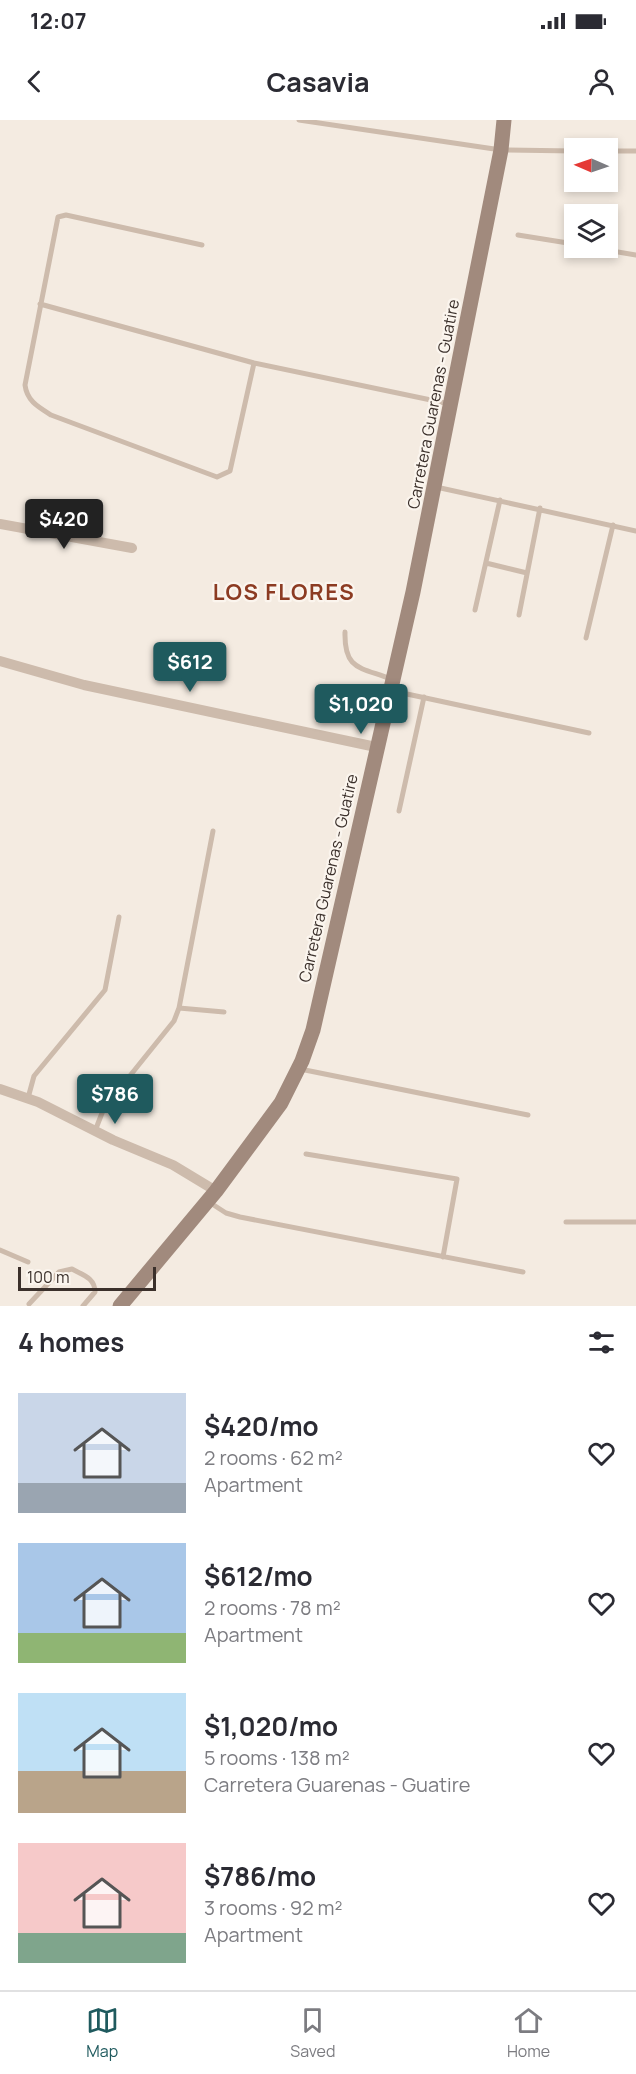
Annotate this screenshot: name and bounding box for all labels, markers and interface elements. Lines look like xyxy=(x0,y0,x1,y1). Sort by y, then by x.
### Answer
text: 12:07 xyxy=(30,6,87,36)
text: Casavia xyxy=(266,63,370,100)
icon: back xyxy=(18,65,51,98)
icon: person xyxy=(585,65,618,98)
north arrow xyxy=(564,138,618,192)
map controls xyxy=(564,138,618,258)
button: layers xyxy=(564,204,618,258)
street label: Carretera Guarenas - Guatire xyxy=(402,297,464,511)
pin: $420 xyxy=(28,499,100,550)
text: $420 xyxy=(39,505,89,532)
district label: LOS FLORES xyxy=(213,577,355,607)
pin: $612 xyxy=(154,642,226,693)
text: $612 xyxy=(167,648,213,675)
pin: $1,020 xyxy=(312,684,410,735)
text: $1,020 xyxy=(329,690,393,717)
street label: Carretera Guarenas - Guatire xyxy=(293,772,363,984)
pin: $786 xyxy=(79,1074,151,1125)
text: $786 xyxy=(91,1080,139,1107)
scale bar xyxy=(18,1264,156,1292)
text: 100 m xyxy=(27,1266,70,1288)
text: 4 homes xyxy=(18,1324,124,1360)
icon: filters xyxy=(585,1326,618,1359)
text: $420/mo xyxy=(204,1408,318,1444)
icon: home xyxy=(66,1417,138,1489)
icon: heart xyxy=(585,1437,618,1470)
text: 2 rooms · 62 m² xyxy=(204,1444,343,1471)
text: Apartment xyxy=(204,1471,303,1498)
text: $612/mo xyxy=(204,1558,313,1594)
icon: home xyxy=(66,1567,138,1639)
icon: heart xyxy=(585,1587,618,1620)
text: 2 rooms · 78 m² xyxy=(204,1594,341,1621)
text: Apartment xyxy=(204,1621,303,1648)
text: $1,020/mo xyxy=(204,1708,338,1744)
icon: home xyxy=(66,1717,138,1789)
icon: heart xyxy=(585,1737,618,1770)
text: 5 rooms · 138 m² xyxy=(204,1744,350,1771)
text: Carretera Guarenas - Guatire xyxy=(204,1771,470,1798)
text: $786/mo xyxy=(204,1858,316,1894)
icon: home xyxy=(66,1867,138,1939)
icon: heart xyxy=(585,1887,618,1920)
text: 3 rooms · 92 m² xyxy=(204,1894,343,1921)
text: Apartment xyxy=(204,1921,303,1948)
tab: Map xyxy=(86,2004,119,2062)
tab: Saved xyxy=(290,2004,335,2062)
tab: Home xyxy=(507,2004,550,2062)

